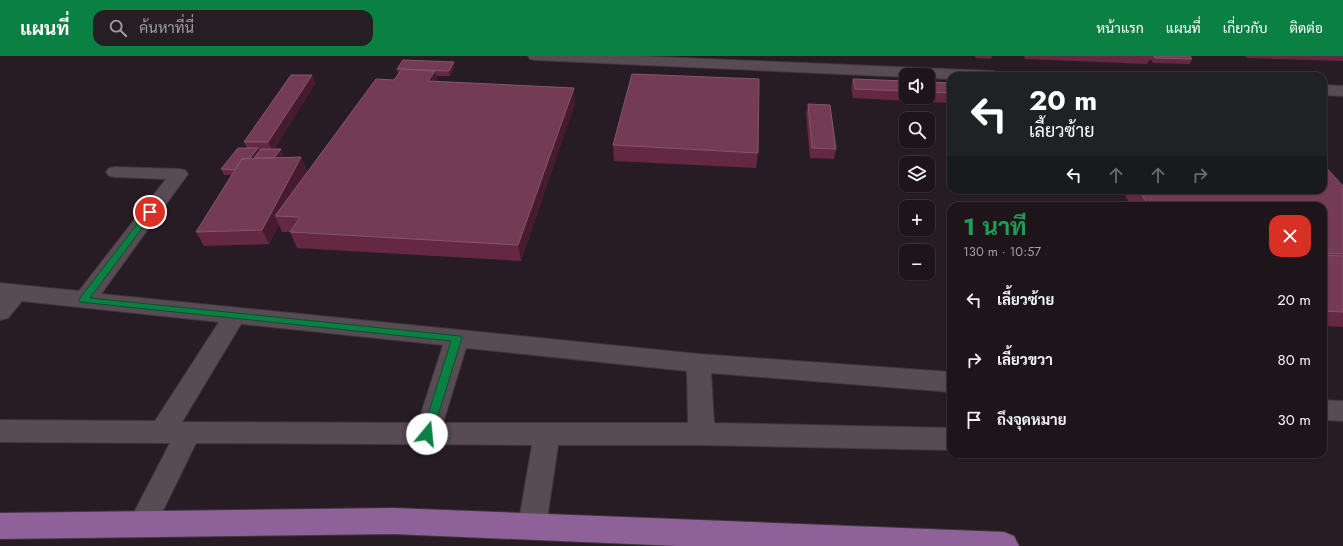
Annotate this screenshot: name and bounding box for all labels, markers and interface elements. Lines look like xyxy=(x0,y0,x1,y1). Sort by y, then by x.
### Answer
search box xyxy=(93,10,373,46)
text: แผนที่ xyxy=(20,15,69,42)
icon: search xyxy=(107,17,129,39)
text: ค้นหาที่นี่ xyxy=(139,17,194,39)
text: หน้าแรก xyxy=(1096,18,1144,38)
text: แผนที่ xyxy=(1166,18,1201,38)
text: เกี่ยวกับ xyxy=(1223,18,1267,38)
text: ติดต่อ xyxy=(1289,18,1323,38)
map controls xyxy=(899,68,935,280)
button: sound xyxy=(899,68,935,104)
text: 20 m xyxy=(1029,80,1097,121)
icon: left xyxy=(963,88,1015,140)
button: search xyxy=(899,112,935,148)
text: เลี้ยวซ้าย xyxy=(1029,118,1095,144)
button: layers xyxy=(899,156,935,192)
icon: left xyxy=(1063,164,1085,186)
icon: ahead xyxy=(1105,164,1127,186)
icon: ahead xyxy=(1147,164,1169,186)
icon: right xyxy=(1189,164,1211,186)
pin xyxy=(133,195,167,229)
button: + xyxy=(899,200,935,236)
icon: arrive xyxy=(139,201,161,223)
text: 1 นาที xyxy=(963,209,1027,244)
button: close xyxy=(1269,215,1311,257)
text: 130 m · 10:57 xyxy=(963,242,1041,261)
button: − xyxy=(899,244,935,280)
icon: left xyxy=(963,289,985,311)
text: เลี้ยวซ้าย xyxy=(997,289,1054,311)
text: 20 m xyxy=(1277,289,1311,311)
icon: right xyxy=(963,349,985,371)
text: เลี้ยวขวา xyxy=(997,349,1053,371)
text: 80 m xyxy=(1278,349,1311,371)
icon: arrive xyxy=(963,409,985,431)
text: ถึงจุดหมาย xyxy=(997,409,1067,431)
text: 30 m xyxy=(1278,409,1311,431)
position arrow xyxy=(406,413,448,455)

